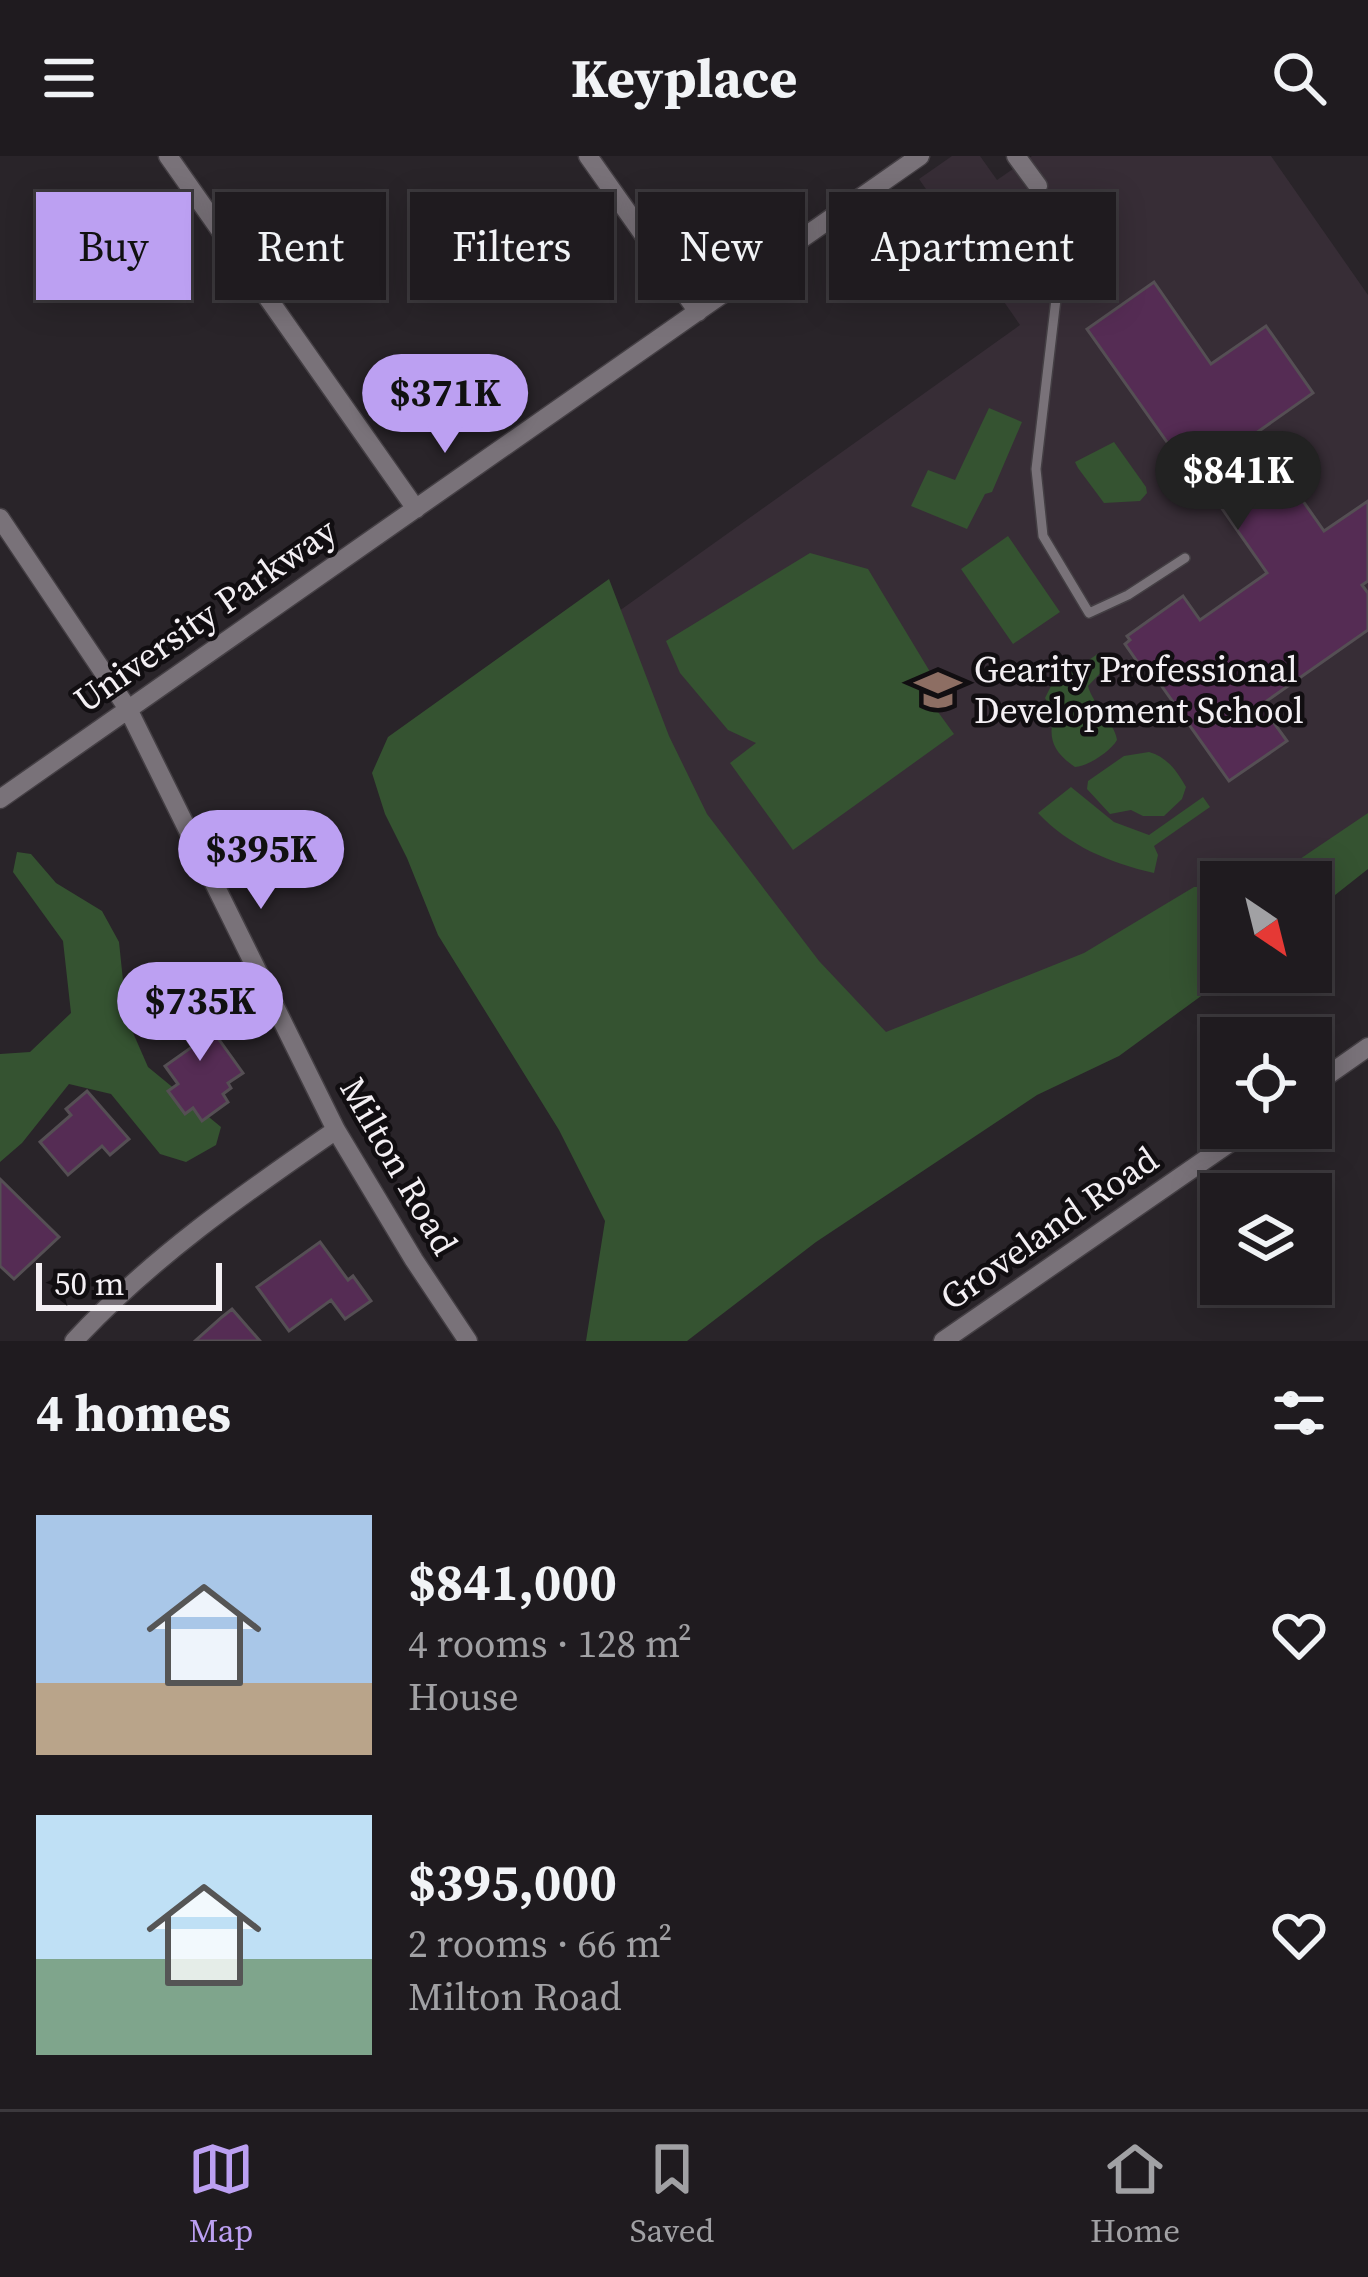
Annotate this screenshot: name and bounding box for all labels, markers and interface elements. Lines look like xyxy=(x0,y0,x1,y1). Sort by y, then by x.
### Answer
text: Keyplace xyxy=(571,41,797,115)
icon: menu xyxy=(36,45,102,111)
icon: search xyxy=(1266,45,1332,111)
chip: Buy xyxy=(36,192,191,300)
chip: Rent xyxy=(215,192,386,300)
chip: Filters xyxy=(410,192,614,300)
chip: New xyxy=(638,192,805,300)
chip: Apartment xyxy=(829,192,1116,300)
pin: $371K xyxy=(361,354,529,456)
text: $371K xyxy=(389,366,501,419)
pin: $841K xyxy=(1154,431,1322,533)
text: $841K xyxy=(1182,443,1294,496)
street label: University Parkway xyxy=(64,506,346,724)
place label: Gearity Professional Development School xyxy=(974,645,1304,735)
school or university icon: Gearity Professional Development School xyxy=(913,665,963,715)
pin: $395K xyxy=(177,810,345,912)
text: $395K xyxy=(205,822,317,875)
north arrow xyxy=(1200,861,1332,993)
map controls xyxy=(1200,861,1332,1305)
pin: $735K xyxy=(116,962,284,1064)
text: $735K xyxy=(144,974,256,1027)
button: locate xyxy=(1200,1017,1332,1149)
street label: Milton Road xyxy=(328,1068,470,1264)
street label: Groveland Road xyxy=(930,1135,1168,1321)
button: layers xyxy=(1200,1173,1332,1305)
scale bar xyxy=(36,1257,222,1310)
text: 50 m xyxy=(54,1261,124,1306)
text: 4 homes xyxy=(36,1378,231,1448)
icon: filters xyxy=(1266,1380,1332,1446)
text: $841,000 xyxy=(408,1547,617,1617)
icon: home xyxy=(132,1563,276,1707)
icon: heart xyxy=(1266,1602,1332,1668)
text: 4 rooms · 128 m² xyxy=(408,1617,692,1670)
text: House xyxy=(408,1670,519,1723)
text: $395,000 xyxy=(408,1847,617,1917)
icon: home xyxy=(132,1863,276,2007)
icon: heart xyxy=(1266,1902,1332,1968)
text: 2 rooms · 66 m² xyxy=(408,1917,672,1970)
text: Milton Road xyxy=(408,1970,622,2023)
tab: Map xyxy=(188,2136,254,2253)
tab: Saved xyxy=(630,2136,714,2253)
tab: Home xyxy=(1090,2136,1180,2253)

